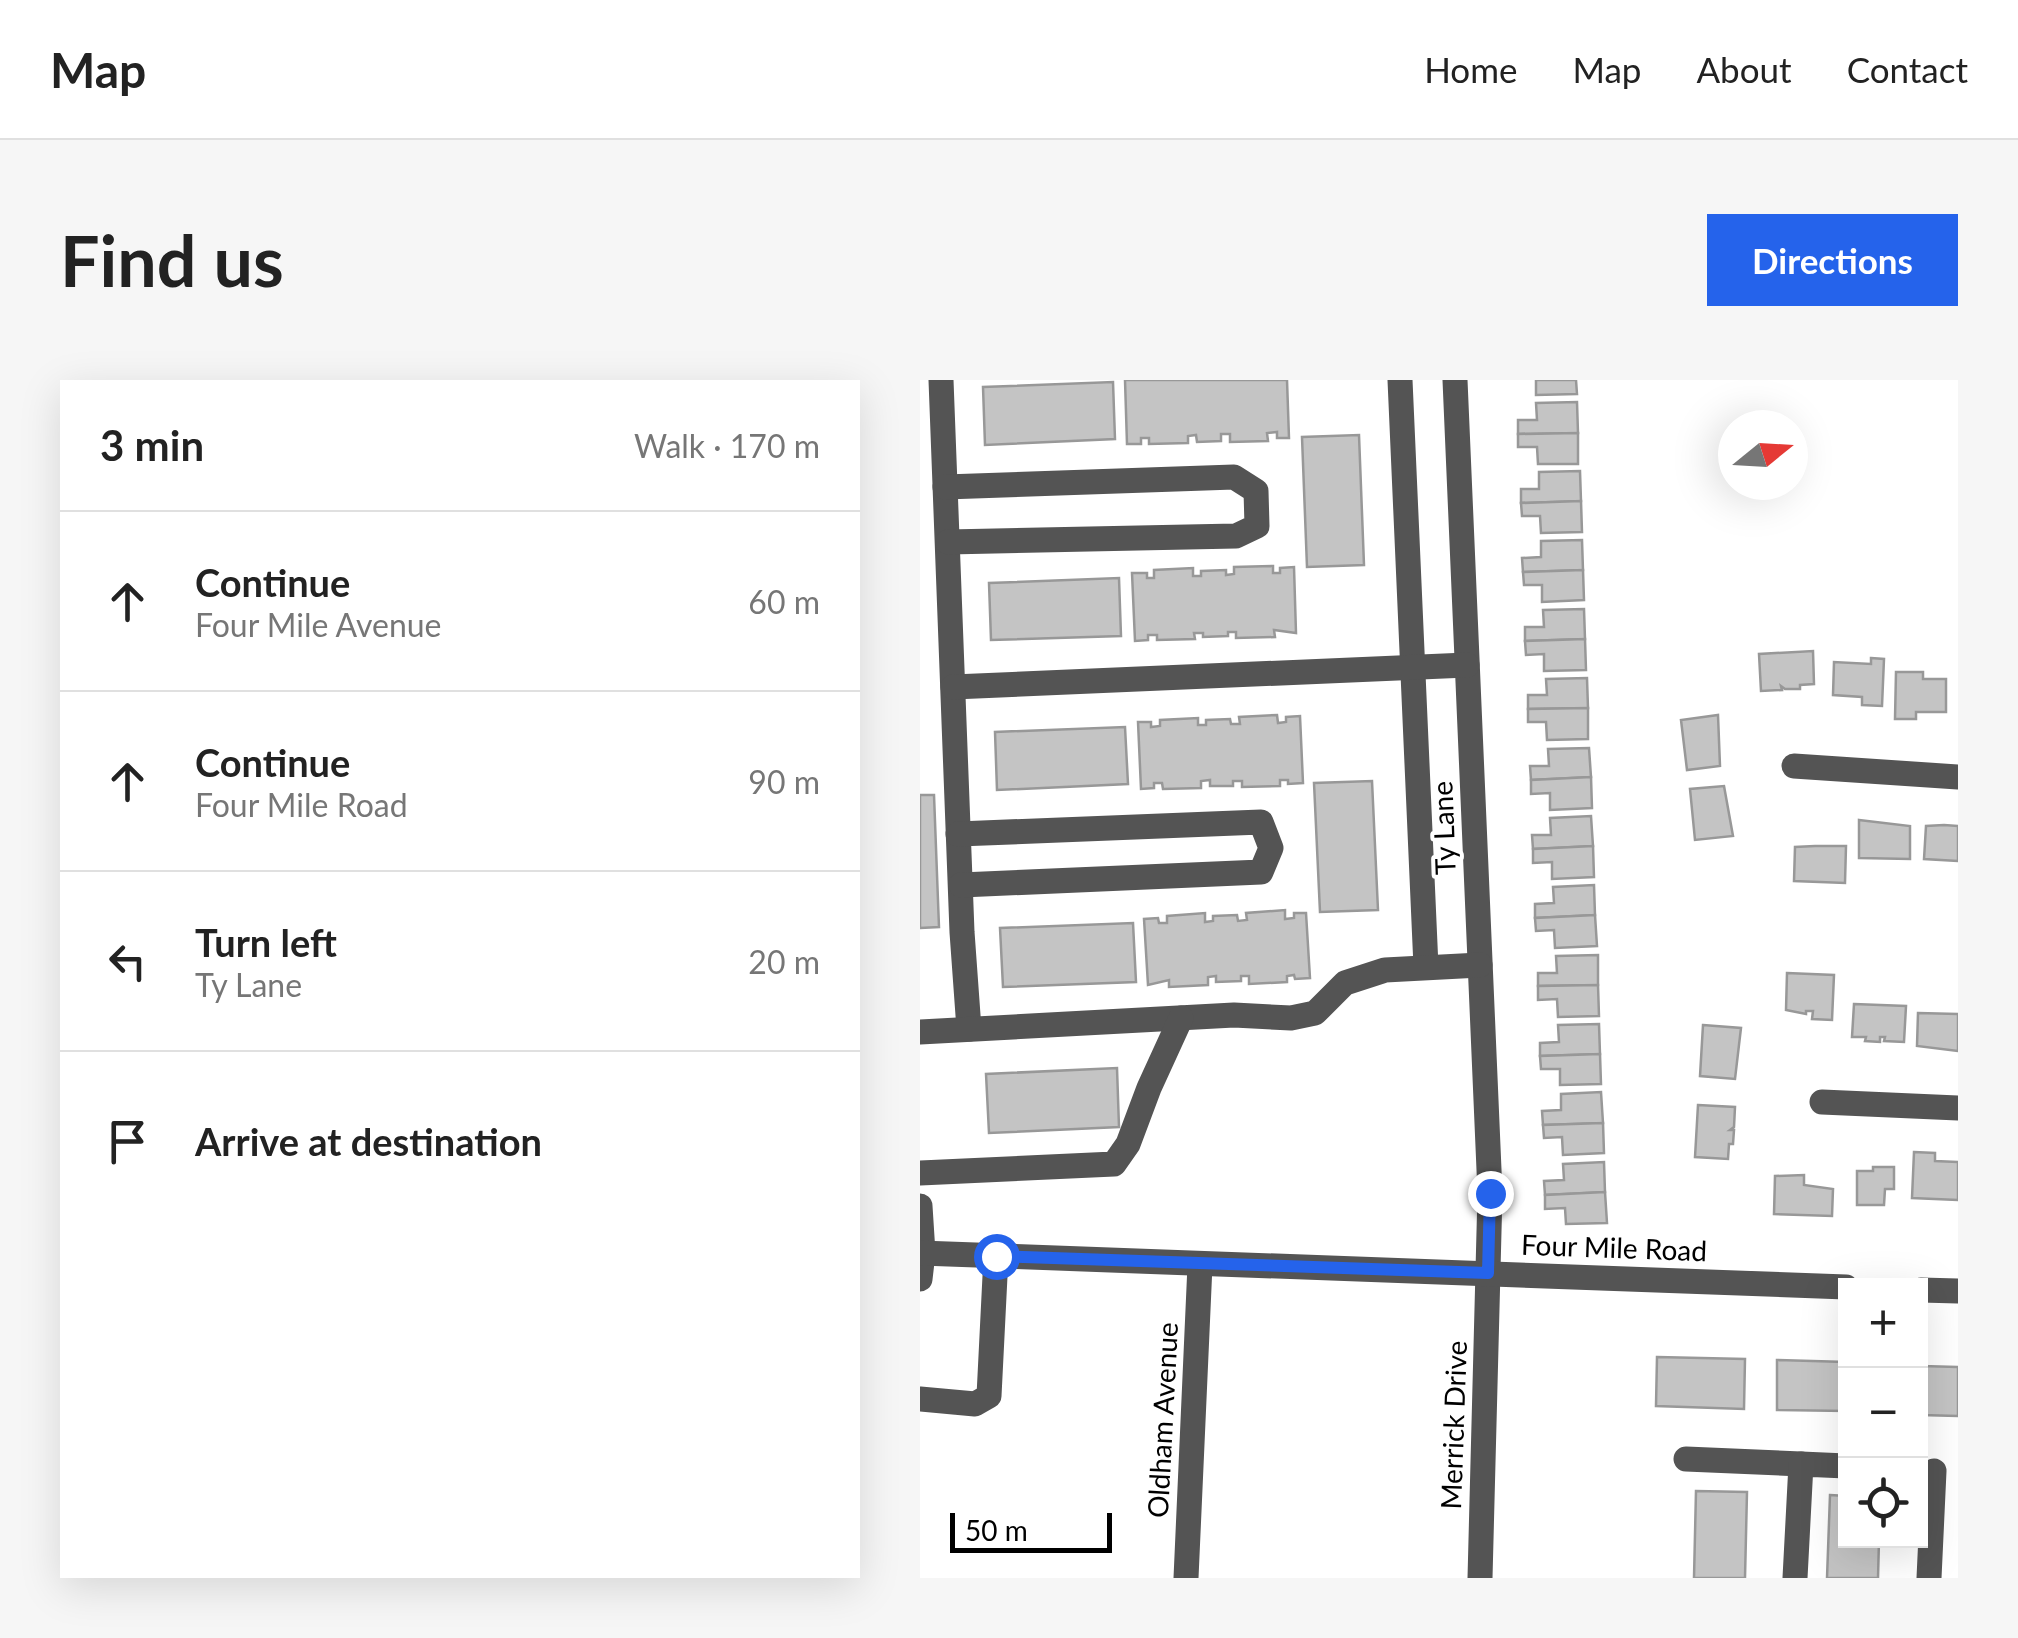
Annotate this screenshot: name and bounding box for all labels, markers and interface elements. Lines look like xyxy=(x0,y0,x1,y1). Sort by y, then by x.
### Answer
text: Map xyxy=(50,41,146,98)
text: Home xyxy=(1424,48,1517,90)
text: Map xyxy=(1572,48,1641,90)
text: About xyxy=(1696,48,1792,90)
text: Contact xyxy=(1847,48,1968,90)
button: Directions xyxy=(1707,214,1958,306)
text: Find us xyxy=(60,218,284,302)
north arrow xyxy=(1718,410,1808,500)
text: 3 min xyxy=(100,420,204,470)
text: Walk · 170 m xyxy=(634,426,820,465)
text: Continue xyxy=(195,559,350,605)
icon: ahead xyxy=(100,574,155,629)
text: 60 m xyxy=(748,582,820,621)
text: Four Mile Avenue xyxy=(195,605,442,644)
text: Continue xyxy=(195,739,350,785)
icon: ahead xyxy=(100,754,155,809)
text: 90 m xyxy=(748,762,820,801)
street label: Ty Lane xyxy=(1424,781,1462,875)
text: Four Mile Road xyxy=(195,785,408,824)
text: Turn left xyxy=(195,919,337,965)
icon: left xyxy=(100,934,155,989)
text: 20 m xyxy=(748,942,820,981)
text: Ty Lane xyxy=(195,965,302,1004)
icon: arrive xyxy=(100,1114,155,1169)
text: Arrive at destination xyxy=(195,1118,542,1164)
route end xyxy=(1468,1171,1514,1217)
street label: Four Mile Road xyxy=(1520,1227,1708,1267)
route start xyxy=(974,1234,1020,1280)
map controls xyxy=(1838,1278,1928,1548)
button: + xyxy=(1838,1278,1928,1368)
street label: Oldham Avenue xyxy=(1140,1321,1184,1519)
street label: Merrick Drive xyxy=(1433,1340,1473,1510)
button: − xyxy=(1838,1368,1928,1458)
button: locate xyxy=(1838,1458,1928,1548)
scale bar xyxy=(950,1508,1112,1552)
text: 50 m xyxy=(965,1513,1028,1547)

